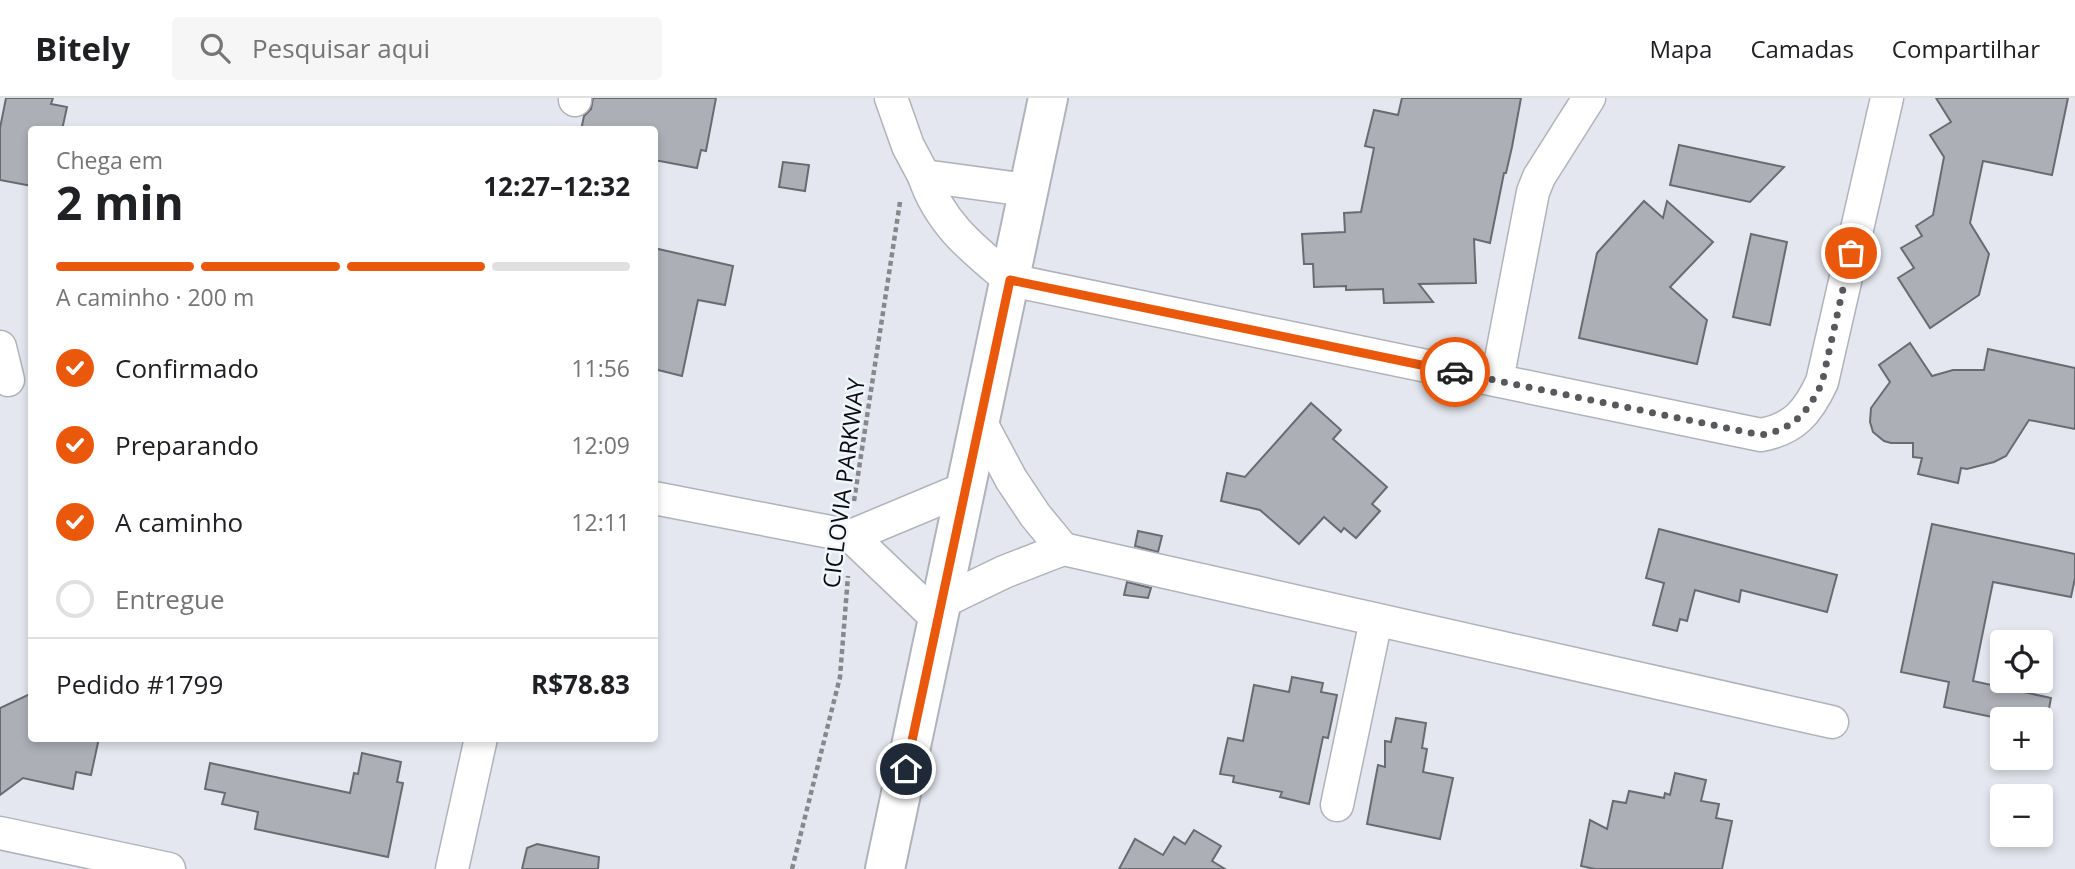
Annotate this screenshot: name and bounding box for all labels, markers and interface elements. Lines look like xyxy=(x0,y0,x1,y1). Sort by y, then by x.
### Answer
search box xyxy=(172,17,662,80)
text: Bitely xyxy=(35,26,130,71)
icon: search xyxy=(196,29,234,67)
text: Pesquisar aqui xyxy=(252,30,430,66)
text: Mapa xyxy=(1649,32,1712,65)
text: Camadas xyxy=(1750,32,1854,65)
text: Compartilhar xyxy=(1892,32,2040,65)
text: Chega em xyxy=(56,144,163,176)
text: 12:27–12:32 xyxy=(483,168,630,204)
text: 2 min xyxy=(56,171,184,233)
pin xyxy=(1821,223,1881,283)
icon: bag xyxy=(1832,234,1870,272)
text: A caminho · 200 m xyxy=(56,281,254,313)
courier xyxy=(1420,337,1490,407)
icon: check xyxy=(56,349,94,387)
text: Confirmado xyxy=(115,350,259,386)
text: 11:56 xyxy=(571,352,630,384)
icon: car xyxy=(1436,353,1474,391)
street label: CICLOVIA PARKWAY xyxy=(814,376,872,590)
icon: check xyxy=(56,426,94,464)
text: Preparando xyxy=(115,427,259,463)
text: 12:09 xyxy=(571,429,630,461)
icon: check xyxy=(56,503,94,541)
text: A caminho xyxy=(115,504,243,540)
text: 12:11 xyxy=(571,506,630,538)
text: Entregue xyxy=(115,581,225,617)
map controls xyxy=(1990,630,2053,847)
button: locate xyxy=(1990,630,2053,693)
text: Pedido #1799 xyxy=(56,666,223,702)
text: R$78.83 xyxy=(531,666,630,702)
button: + xyxy=(1990,707,2053,770)
pin xyxy=(876,739,936,799)
icon: home xyxy=(887,750,925,788)
button: − xyxy=(1990,784,2053,847)

